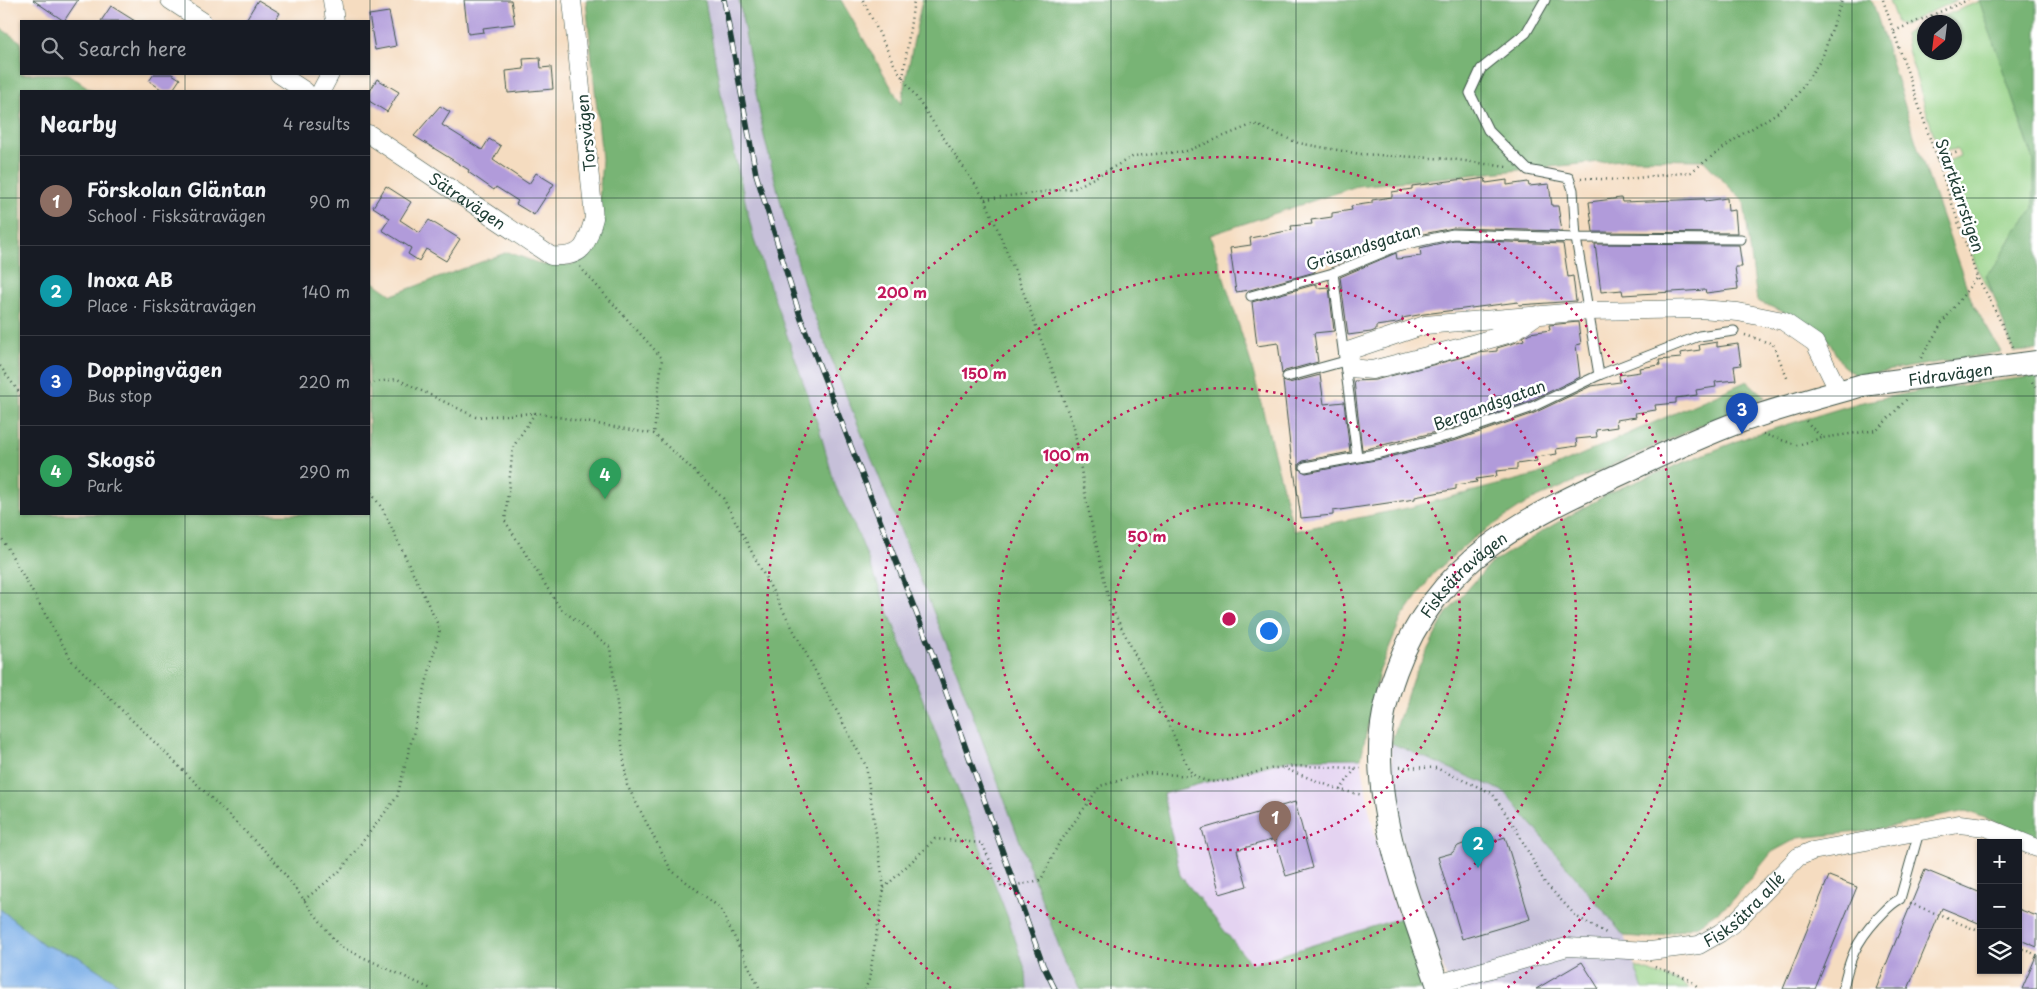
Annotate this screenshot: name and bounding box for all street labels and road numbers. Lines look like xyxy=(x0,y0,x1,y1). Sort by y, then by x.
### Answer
street label: Torsvägen xyxy=(569,93,601,173)
street label: Svartkärrstigen xyxy=(1930,135,1992,255)
street label: Sätravägen xyxy=(425,166,511,235)
street label: Gräsandsgatan xyxy=(1303,216,1423,276)
street label: Fidravägen xyxy=(1907,356,1994,391)
street label: Bergandsgatan xyxy=(1429,373,1549,435)
street label: Fisksätravägen xyxy=(1413,525,1512,622)
street label: Fisksätra allé xyxy=(1698,866,1790,952)

